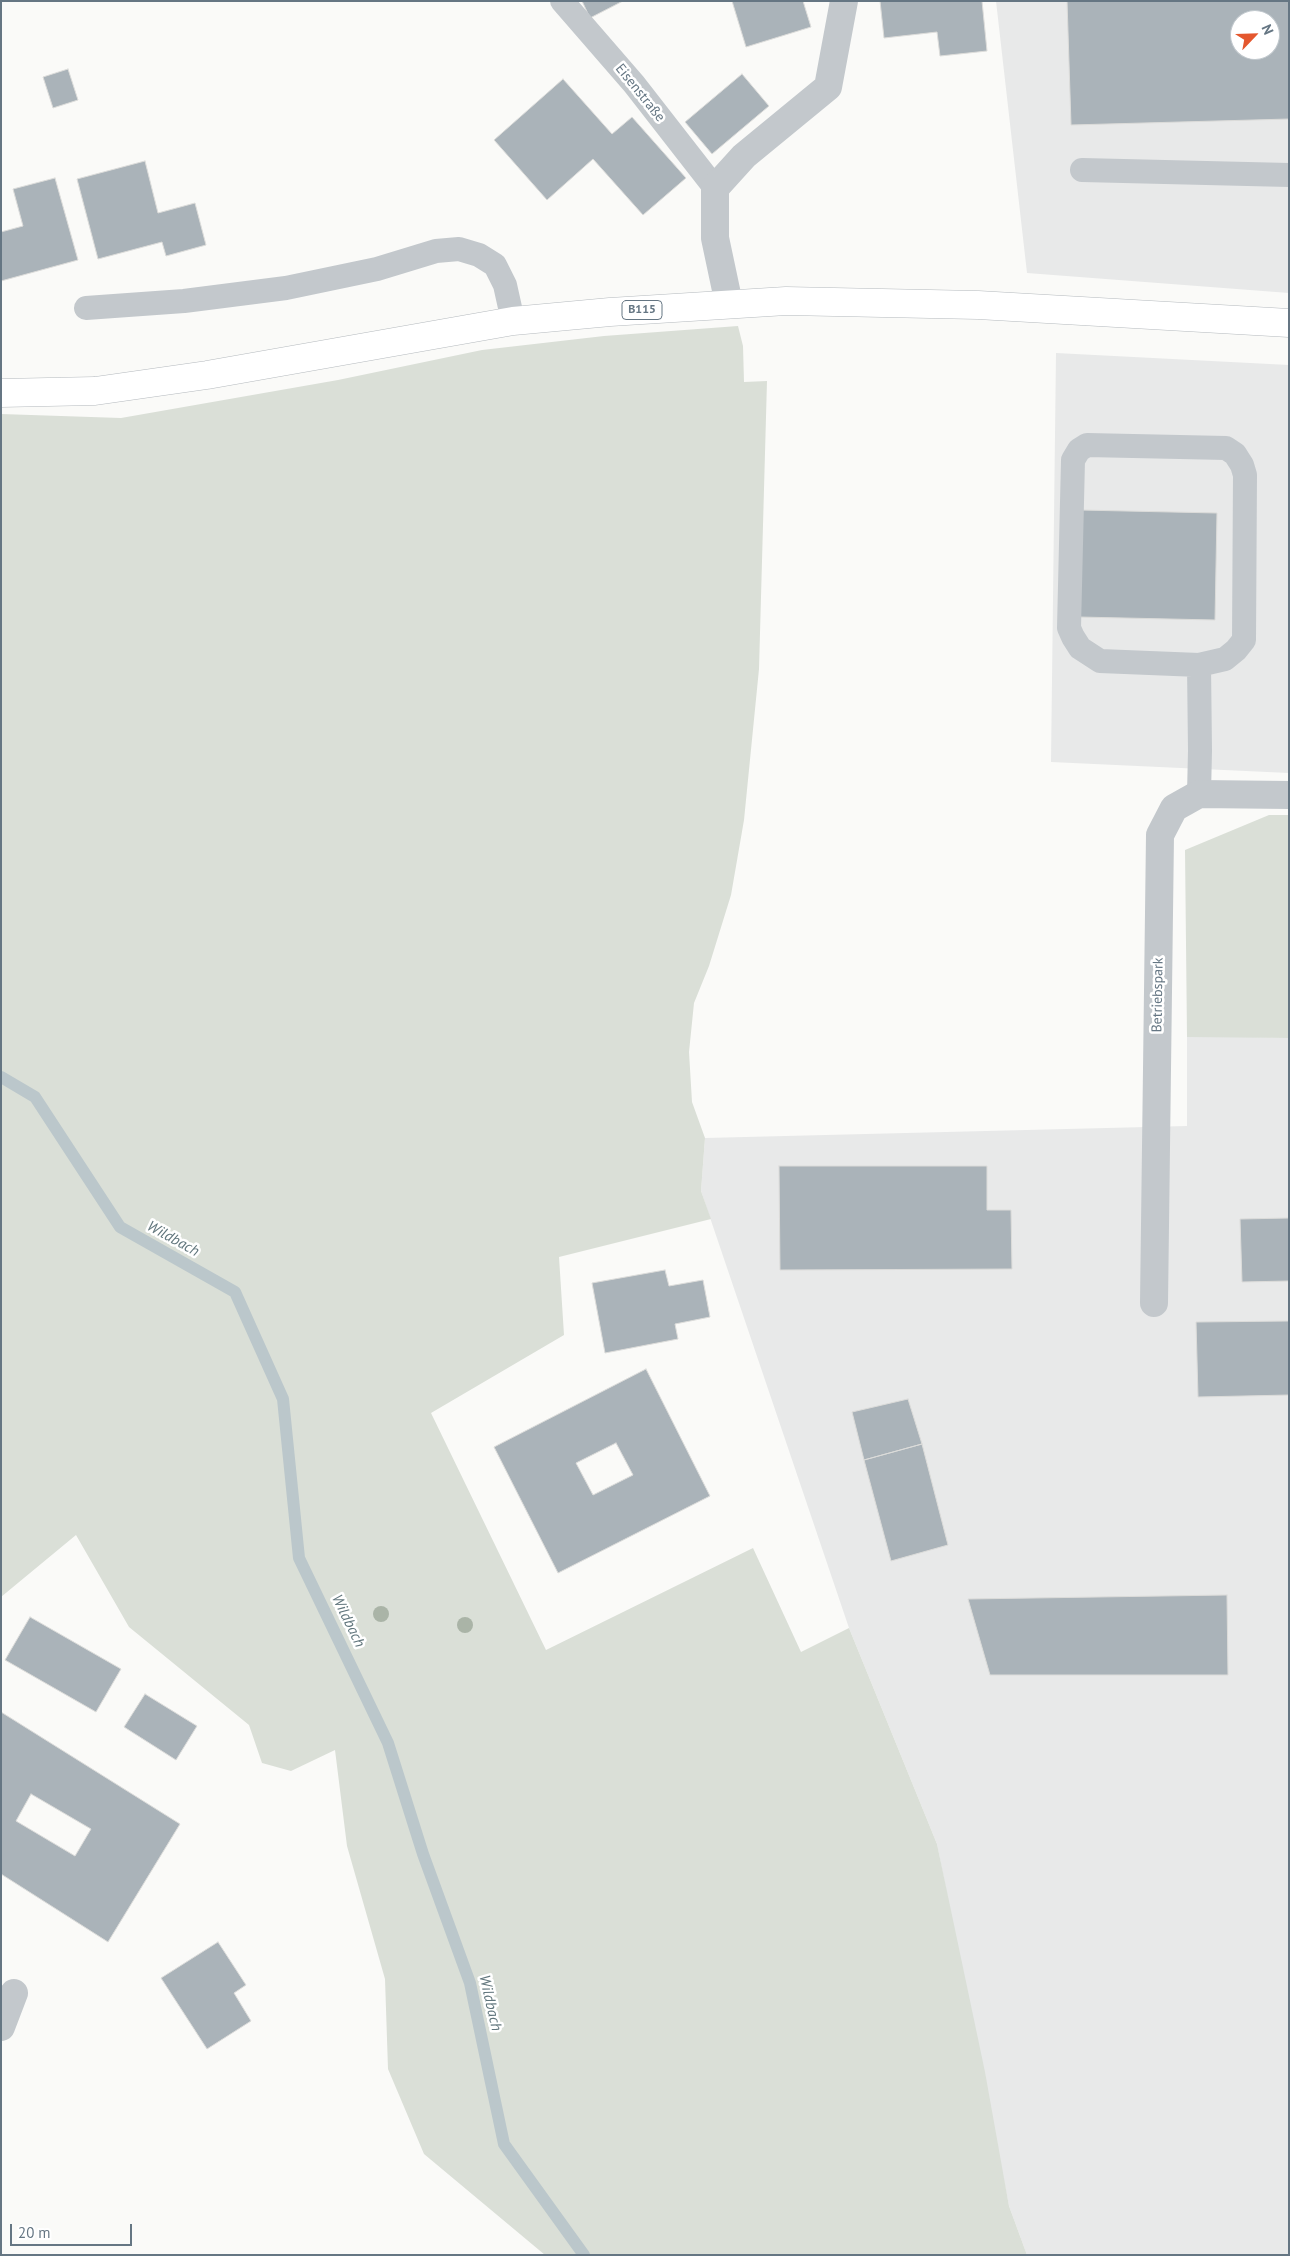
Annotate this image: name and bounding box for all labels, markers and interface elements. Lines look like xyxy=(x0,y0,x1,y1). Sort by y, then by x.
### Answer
north arrow xyxy=(1230,10,1280,60)
text: N xyxy=(1258,21,1278,37)
street label: Eisenstraße xyxy=(612,61,668,125)
road number: B115 xyxy=(622,300,662,320)
street label: Betriebspark xyxy=(1149,957,1167,1033)
water label: Wildbach xyxy=(144,1217,202,1261)
water label: Wildbach xyxy=(327,1592,369,1650)
water label: Wildbach xyxy=(475,1973,505,2033)
scale bar xyxy=(12,2214,135,2246)
text: 20 m xyxy=(18,2223,51,2242)

